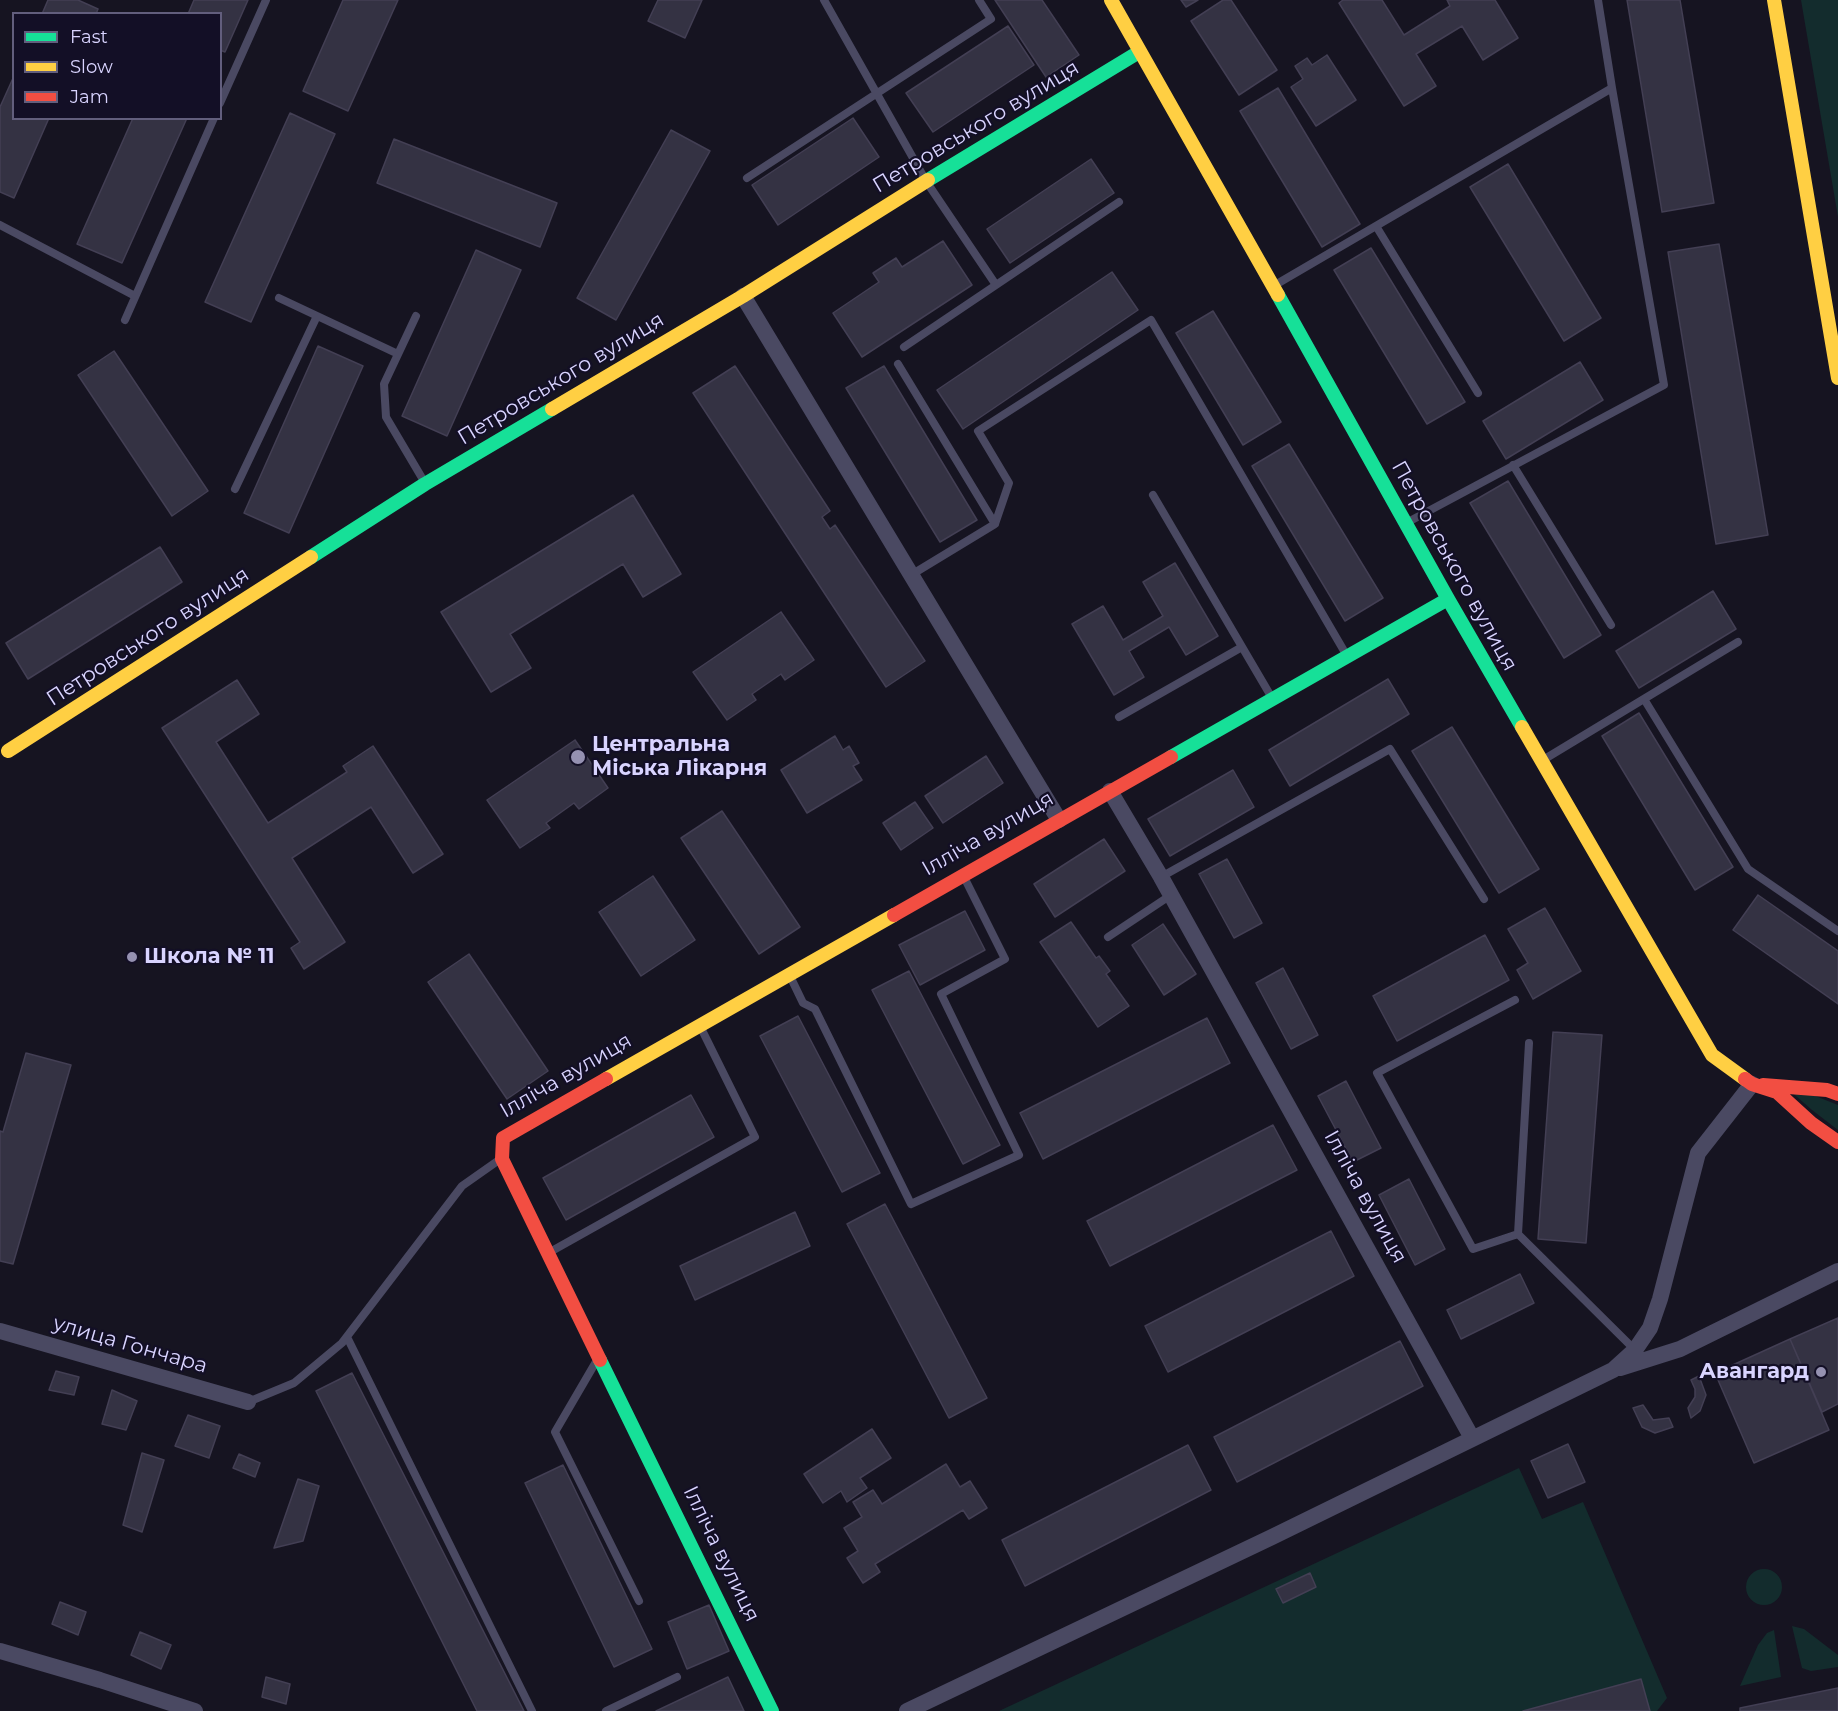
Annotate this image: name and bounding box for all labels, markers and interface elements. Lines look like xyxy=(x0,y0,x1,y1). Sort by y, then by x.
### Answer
legend xyxy=(12,12,222,120)
text: Fast xyxy=(70,26,108,48)
street label: Петровського вулиця xyxy=(868,55,1084,199)
text: Slow xyxy=(70,56,113,78)
text: Jam xyxy=(70,86,109,108)
street label: Петровського вулиця xyxy=(453,307,669,451)
street label: Петровського вулиця xyxy=(1386,457,1522,675)
street label: Петровського вулиця xyxy=(42,562,254,712)
place label: Центральна Міська Лікарня xyxy=(592,732,767,782)
marker: Центральна Міська Лікарня xyxy=(569,748,587,766)
street label: Ілліча вулиця xyxy=(918,786,1058,882)
place label: Школа № 11 xyxy=(144,944,274,970)
marker: Школа № 11 xyxy=(125,950,139,964)
street label: Ілліча вулиця xyxy=(496,1028,636,1124)
street label: Ілліча вулиця xyxy=(1318,1126,1412,1268)
street label: улица Гончара xyxy=(50,1311,210,1379)
place label: Авангард xyxy=(1699,1359,1809,1385)
marker: Авангард xyxy=(1814,1365,1828,1379)
street label: Ілліча вулиця xyxy=(677,1482,765,1626)

